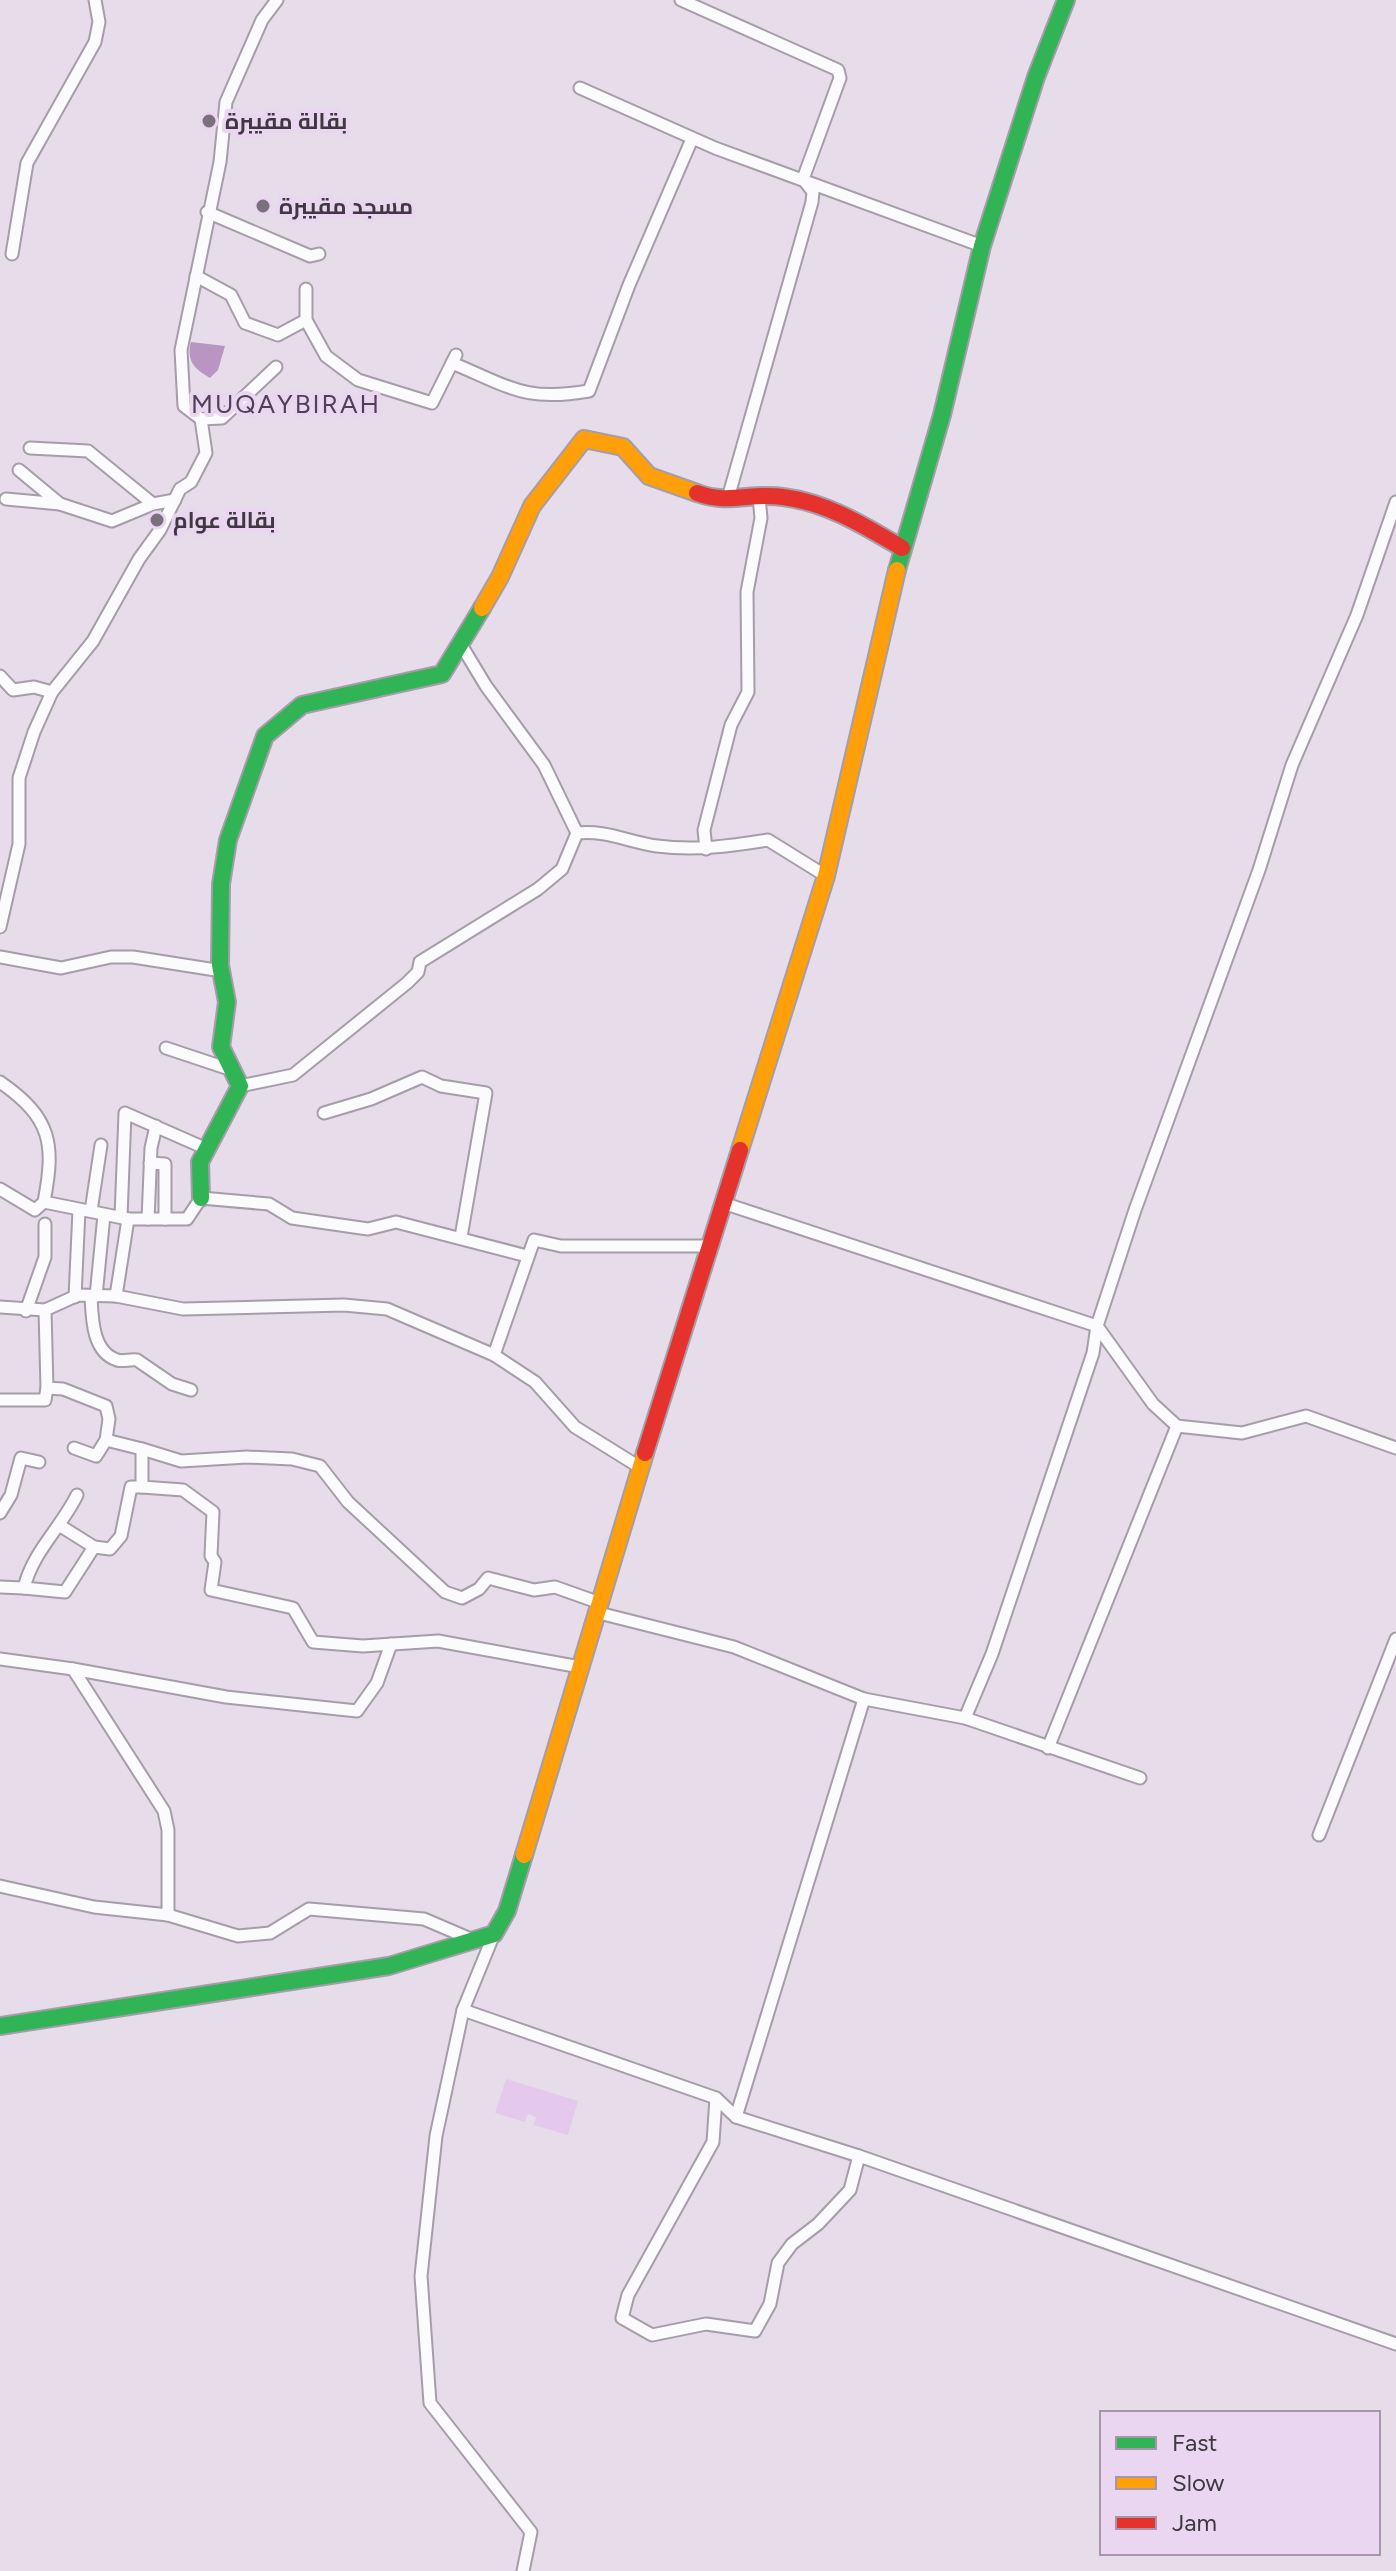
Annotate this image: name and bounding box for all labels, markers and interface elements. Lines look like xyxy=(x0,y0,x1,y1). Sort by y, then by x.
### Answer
place label: بقالة مقيبرة xyxy=(225,108,347,135)
marker: بقالة مقيبرة xyxy=(200,112,218,130)
place label: مسجد مقيبرة xyxy=(279,193,413,220)
marker: مسجد مقيبرة xyxy=(254,197,272,215)
district label: MUQAYBIRAH xyxy=(191,388,381,420)
place label: بقالة عوام xyxy=(173,507,276,536)
marker: بقالة عوام xyxy=(148,511,166,529)
legend xyxy=(1100,2411,1380,2555)
text: Fast xyxy=(1172,2428,1217,2457)
text: Slow xyxy=(1172,2468,1225,2497)
text: Jam xyxy=(1172,2508,1217,2537)

